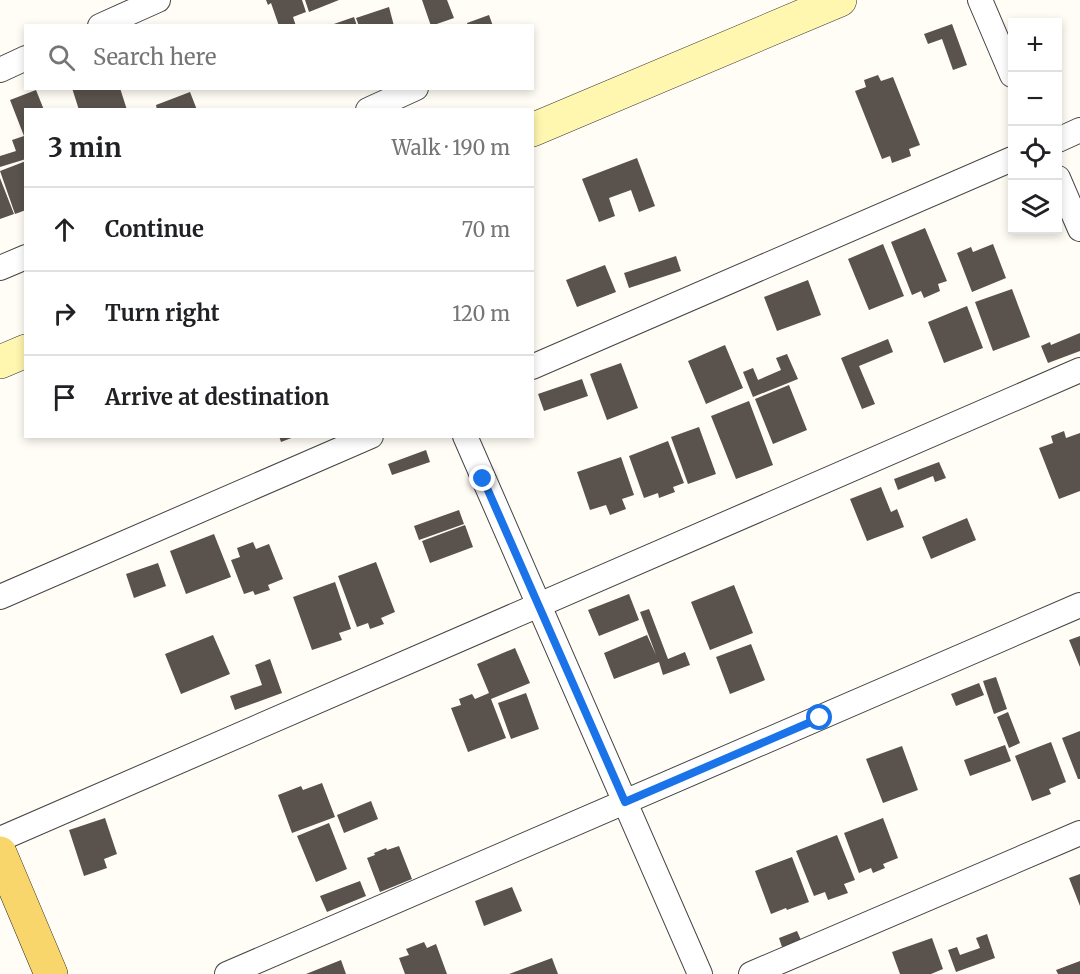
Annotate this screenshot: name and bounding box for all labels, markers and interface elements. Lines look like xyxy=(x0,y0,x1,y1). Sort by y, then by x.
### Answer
map controls xyxy=(1008,18,1062,234)
button: + xyxy=(1008,18,1062,72)
search box xyxy=(24,24,534,90)
icon: search xyxy=(45,41,78,74)
text: Search here xyxy=(93,43,216,71)
button: − xyxy=(1008,72,1062,126)
button: locate xyxy=(1008,126,1062,180)
text: 3 min xyxy=(48,131,122,164)
text: Walk · 190 m xyxy=(392,135,510,160)
button: layers xyxy=(1008,180,1062,234)
icon: ahead xyxy=(48,213,81,246)
text: Continue xyxy=(105,215,204,243)
text: 70 m xyxy=(462,217,510,242)
icon: right xyxy=(48,297,81,330)
text: Turn right xyxy=(105,299,219,327)
text: 120 m xyxy=(452,301,510,326)
icon: arrive xyxy=(48,381,81,414)
text: Arrive at destination xyxy=(105,383,329,411)
route end xyxy=(469,465,495,491)
route start xyxy=(806,704,832,730)

